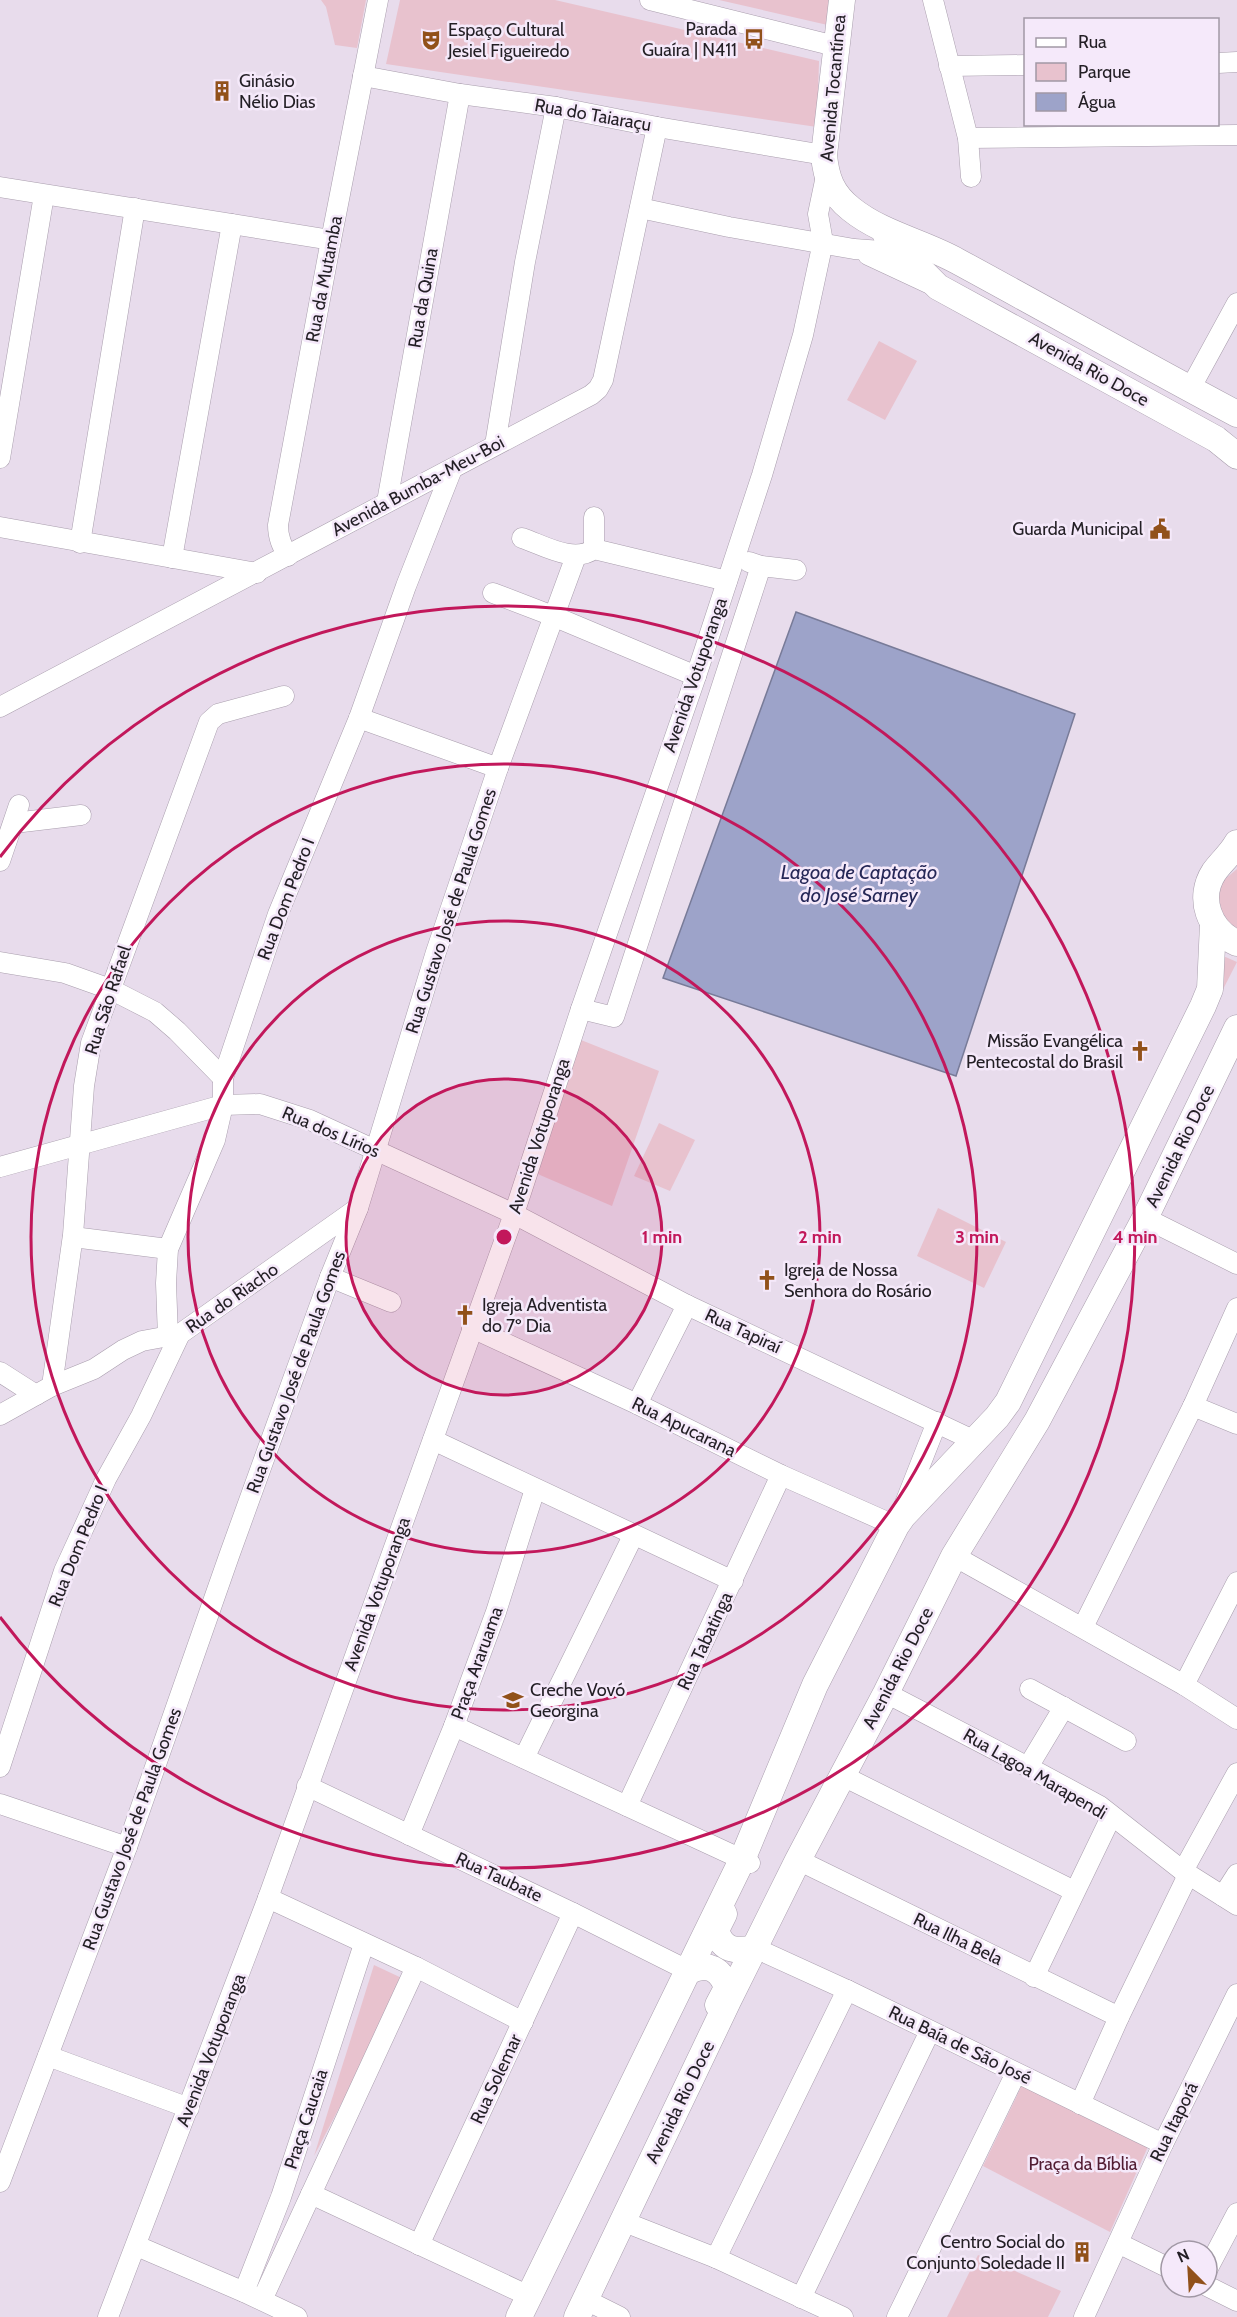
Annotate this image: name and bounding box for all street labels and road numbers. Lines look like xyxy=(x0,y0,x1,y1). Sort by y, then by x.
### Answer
street label: Avenida Tocantínea xyxy=(816,13,850,162)
street label: Rua do Taiaraçu xyxy=(533,94,653,136)
street label: Rua da Mutamba xyxy=(301,214,347,344)
street label: Rua da Quina xyxy=(403,246,443,350)
street label: Avenida Rio Doce xyxy=(1025,327,1153,411)
street label: Avenida Bumba-Meu-Boi xyxy=(328,431,508,541)
street label: Avenida Votuporanga xyxy=(658,595,732,755)
street label: Rua Gustavo José de Paula Gomes xyxy=(401,786,501,1036)
street label: Rua Dom Pedro I xyxy=(253,835,319,963)
street label: Rua São Rafael xyxy=(80,942,136,1057)
street label: Avenida Votuporanga xyxy=(504,1055,575,1216)
street label: Avenida Rio Doce xyxy=(1141,1081,1219,1211)
street label: Rua dos Lírios xyxy=(279,1102,383,1162)
street label: Rua Gustavo José de Paula Gomes xyxy=(242,1248,350,1496)
street label: Rua do Riacho xyxy=(182,1258,283,1338)
street label: Rua Tapiraí xyxy=(701,1304,785,1358)
street label: Rua Apucarana xyxy=(628,1392,740,1462)
street label: Rua Dom Pedro I xyxy=(44,1482,112,1610)
street label: Avenida Votuporanga xyxy=(339,1514,415,1674)
street label: Rua Tabatinga xyxy=(673,1588,737,1694)
street label: Praça Araruama xyxy=(446,1603,508,1723)
street label: Avenida Rio Doce xyxy=(858,1604,938,1732)
street label: Rua Gustavo José de Paula Gomes xyxy=(78,1705,186,1953)
street label: Rua Lagoa Marapendi xyxy=(959,1724,1111,1824)
street label: Rua Taubate xyxy=(452,1847,546,1907)
street label: Rua Ilha Bela xyxy=(910,1908,1007,1970)
street label: Avenida Votuporanga xyxy=(172,1970,250,2130)
street label: Rua Baía de São José xyxy=(885,2001,1035,2089)
street label: Rua Solemar xyxy=(466,2030,527,2127)
street label: Avenida Rio Doce xyxy=(641,2037,719,2167)
street label: Praça Caucaia xyxy=(280,2066,333,2172)
street label: Rua Itaporá xyxy=(1145,2078,1203,2165)

